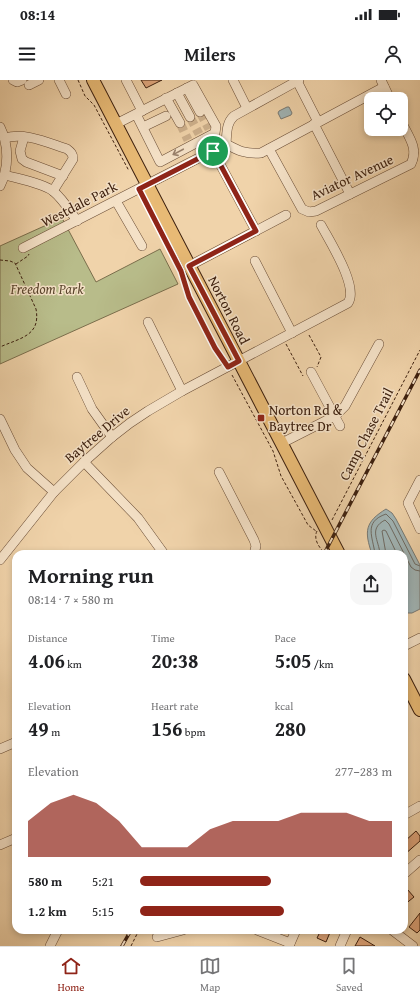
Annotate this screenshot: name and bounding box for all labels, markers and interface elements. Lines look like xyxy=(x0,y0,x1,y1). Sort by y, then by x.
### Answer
text: 08:14 xyxy=(20,4,55,25)
text: Milers xyxy=(184,41,236,68)
icon: menu xyxy=(16,43,38,65)
icon: person xyxy=(382,43,404,65)
map controls xyxy=(364,92,408,136)
button: locate xyxy=(364,92,408,136)
pin xyxy=(196,134,230,168)
icon: arrive xyxy=(202,140,224,162)
one-way arrow xyxy=(172,149,184,157)
street label: Aviator Avenue xyxy=(307,149,397,205)
street label: Westdale Park xyxy=(37,176,121,232)
street label: Norton Road xyxy=(203,272,255,348)
park label: Freedom Park xyxy=(9,279,84,299)
street label: Camp Chase Trail xyxy=(334,384,398,484)
street label: Baytree Drive xyxy=(60,400,134,467)
place label: Norton Rd & Baytree Dr xyxy=(269,400,343,436)
marker: Norton Rd & Baytree Dr xyxy=(256,413,266,423)
text: Morning run xyxy=(28,559,154,591)
button: share xyxy=(350,563,392,605)
text: 08:14 · 7 × 580 m xyxy=(28,590,114,609)
text: Distance xyxy=(28,630,67,646)
text: Time xyxy=(151,630,175,646)
text: Pace xyxy=(275,630,296,646)
text: 4.06 xyxy=(28,646,65,675)
text: 20:38 xyxy=(151,646,198,675)
text: 5:05 xyxy=(275,646,311,675)
text: km xyxy=(65,656,82,672)
text: /km xyxy=(311,656,334,672)
text: Elevation xyxy=(28,698,71,714)
text: Heart rate xyxy=(151,698,199,714)
text: kcal xyxy=(275,698,293,714)
text: 49 xyxy=(28,714,49,743)
text: 156 xyxy=(151,714,182,743)
text: 280 xyxy=(275,714,306,743)
text: m xyxy=(49,724,60,740)
text: bpm xyxy=(182,724,205,740)
text: Elevation xyxy=(28,762,79,781)
text: 277–283 m xyxy=(335,762,392,781)
text: 580 m xyxy=(28,872,62,891)
text: 5:21 xyxy=(92,872,114,891)
text: 1.2 km xyxy=(28,902,67,921)
text: 5:15 xyxy=(92,902,114,921)
tab: Home xyxy=(57,955,84,995)
tab: Map xyxy=(199,955,221,995)
tab: Saved xyxy=(336,955,363,995)

